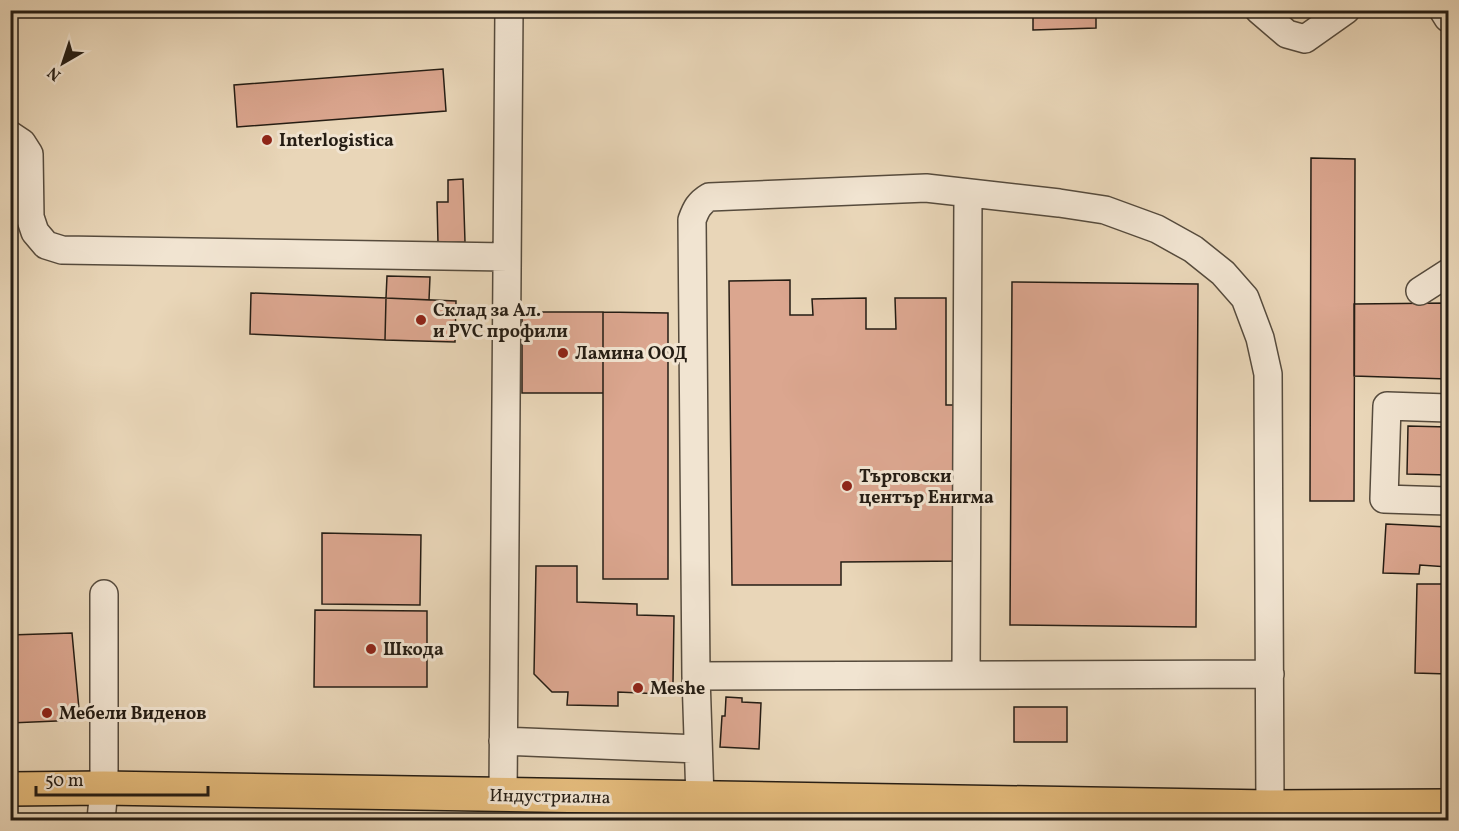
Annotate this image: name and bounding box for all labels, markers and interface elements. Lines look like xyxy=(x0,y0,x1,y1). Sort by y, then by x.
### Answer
north arrow xyxy=(33,33,93,93)
text: N xyxy=(43,61,66,85)
place label: Interlogistica xyxy=(279,129,394,154)
marker: Interlogistica xyxy=(260,133,274,147)
place label: Склад за Ал. и PVC профили xyxy=(433,299,568,345)
marker: Склад за Ал. и PVC профили xyxy=(414,313,428,327)
place label: Ламина ООД xyxy=(575,342,688,367)
marker: Ламина ООД xyxy=(556,346,570,360)
place label: Търговски център Енигма xyxy=(859,465,994,511)
marker: Търговски център Енигма xyxy=(840,479,854,493)
place label: Шкода xyxy=(383,638,444,663)
marker: Шкода xyxy=(364,642,378,656)
place label: Meshe xyxy=(650,677,705,702)
marker: Meshe xyxy=(631,681,645,695)
place label: Мебели Виденов xyxy=(59,702,207,727)
marker: Мебели Виденов xyxy=(40,706,54,720)
scale bar xyxy=(36,759,208,797)
text: 50 m xyxy=(45,769,84,794)
street label: Индустриална xyxy=(489,784,611,811)

